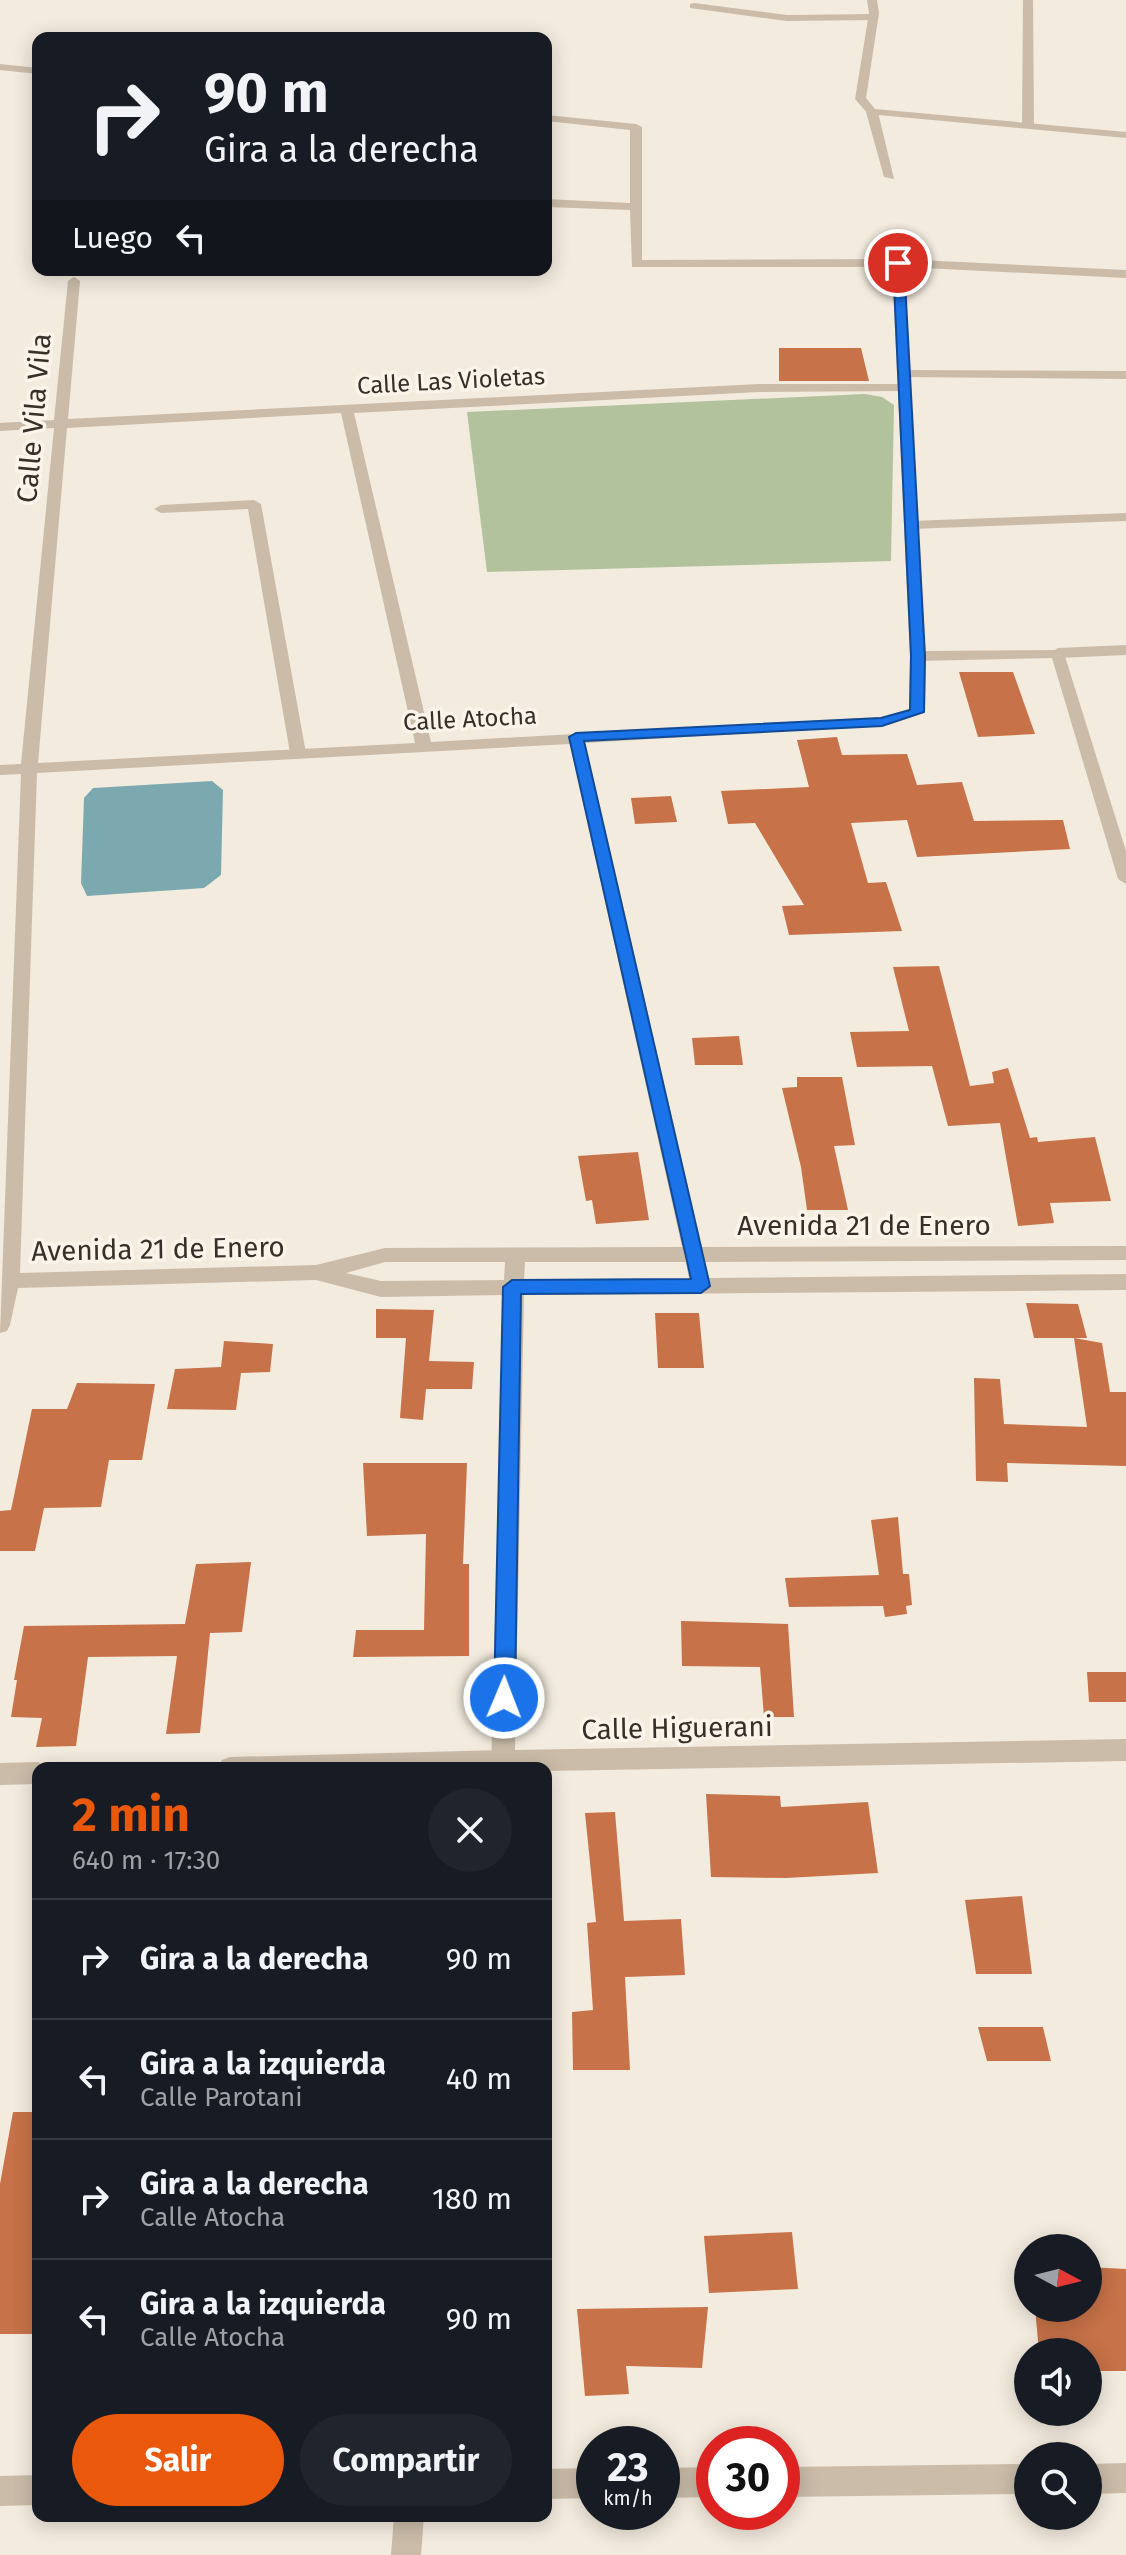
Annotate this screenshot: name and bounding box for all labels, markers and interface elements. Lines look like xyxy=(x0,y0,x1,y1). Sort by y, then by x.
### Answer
text: 90 m xyxy=(204,60,329,127)
icon: right xyxy=(72,64,176,168)
text: Gira a la derecha xyxy=(204,128,479,172)
icon: left xyxy=(169,216,213,260)
text: Luego xyxy=(72,220,153,256)
pin xyxy=(864,229,932,297)
icon: arrive xyxy=(876,241,920,285)
street label: Calle Vila Vila xyxy=(10,332,58,504)
street label: Calle Las Violetas xyxy=(356,362,546,400)
street label: Calle Atocha xyxy=(402,702,538,736)
street label: Avenida 21 de Enero xyxy=(737,1209,991,1242)
street label: Avenida 21 de Enero xyxy=(31,1230,285,1268)
position arrow xyxy=(462,1656,546,1740)
street label: Calle Higuerani xyxy=(581,1710,773,1746)
text: 2 min xyxy=(72,1786,190,1844)
button: close xyxy=(428,1788,512,1872)
text: 640 m · 17:30 xyxy=(72,1845,220,1876)
icon: right xyxy=(72,1937,116,1981)
text: Gira a la derecha xyxy=(140,1941,369,1977)
text: 90 m xyxy=(446,1941,512,1977)
text: Gira a la izquierda xyxy=(140,2046,386,2082)
icon: left xyxy=(72,2057,116,2101)
text: 40 m xyxy=(446,2061,512,2097)
text: Calle Parotani xyxy=(140,2082,303,2113)
text: Gira a la derecha xyxy=(140,2166,369,2202)
icon: right xyxy=(72,2177,116,2221)
text: 180 m xyxy=(432,2181,512,2217)
text: Calle Atocha xyxy=(140,2202,285,2233)
north arrow xyxy=(1014,2234,1102,2322)
map controls xyxy=(1014,2234,1102,2530)
text: Gira a la izquierda xyxy=(140,2286,386,2322)
icon: left xyxy=(72,2297,116,2341)
text: 90 m xyxy=(446,2301,512,2337)
text: Calle Atocha xyxy=(140,2322,285,2353)
button: sound xyxy=(1014,2338,1102,2426)
button: Salir xyxy=(72,2414,284,2506)
button: Compartir xyxy=(300,2414,512,2506)
speed limit sign: 30 xyxy=(696,2426,800,2530)
button: search xyxy=(1014,2442,1102,2530)
text: 23 xyxy=(607,2444,649,2492)
text: km/h xyxy=(603,2486,653,2510)

